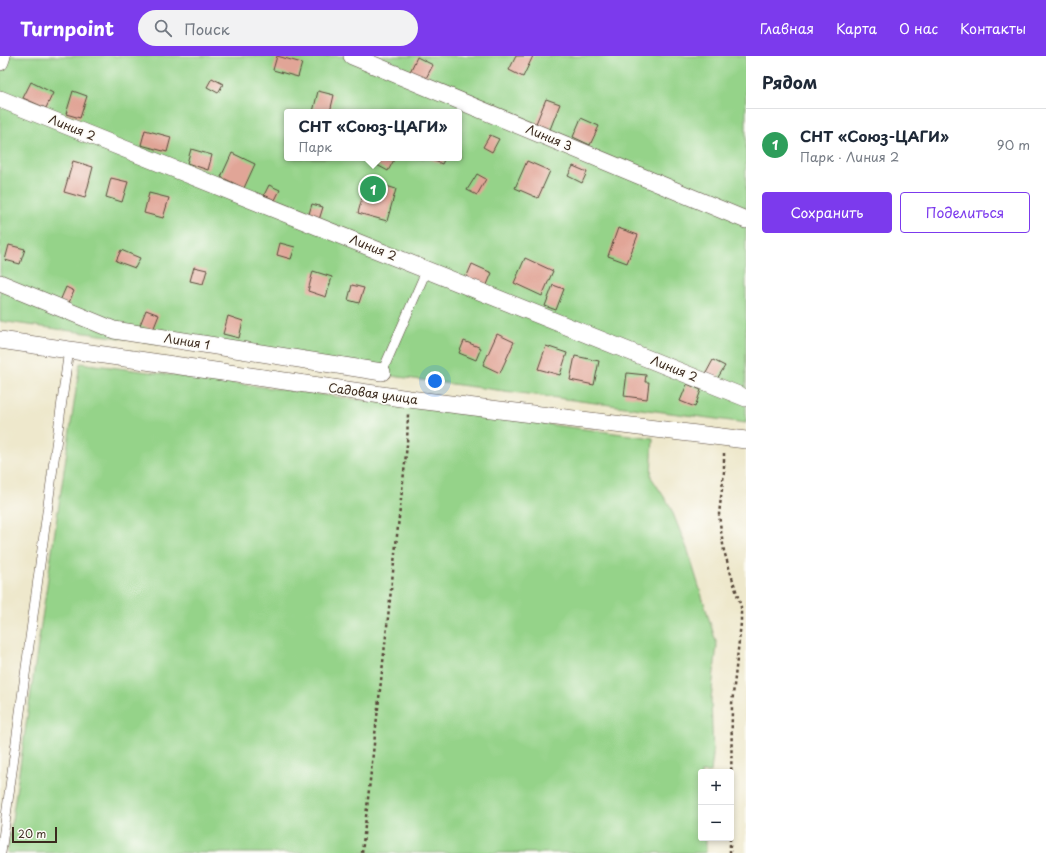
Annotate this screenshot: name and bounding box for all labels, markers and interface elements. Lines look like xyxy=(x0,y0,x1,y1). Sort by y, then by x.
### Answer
search box xyxy=(138,10,418,46)
text: Turnpoint xyxy=(20,14,114,42)
icon: search xyxy=(152,17,174,39)
text: Поиск xyxy=(184,17,230,40)
text: Главная xyxy=(760,18,814,39)
text: Карта xyxy=(836,18,877,39)
text: О нас xyxy=(899,18,938,39)
text: Контакты xyxy=(960,18,1026,39)
text: Рядом xyxy=(762,69,817,95)
popup xyxy=(284,109,462,161)
street label: Линия 2 xyxy=(46,110,99,145)
text: СНТ «Союз-ЦАГИ» xyxy=(298,114,448,137)
street label: Линия 3 xyxy=(523,119,575,155)
text: СНТ «Союз-ЦАГИ» xyxy=(800,124,949,147)
text: 1 xyxy=(772,135,778,154)
text: 90 m xyxy=(997,135,1030,154)
text: Парк xyxy=(298,137,332,156)
text: Парк · Линия 2 xyxy=(800,147,899,166)
pin: 1 xyxy=(360,174,386,204)
button: Сохранить xyxy=(762,192,892,233)
button: Поделиться xyxy=(900,192,1030,233)
street label: Линия 2 xyxy=(347,230,400,265)
street label: Линия 1 xyxy=(163,329,211,354)
street label: Линия 2 xyxy=(648,351,701,386)
your location xyxy=(425,371,445,391)
street label: Садовая улица xyxy=(327,378,420,408)
map controls xyxy=(698,769,734,841)
button: + xyxy=(698,769,734,805)
button: − xyxy=(698,805,734,841)
scale bar xyxy=(12,825,57,844)
text: 20 m xyxy=(18,825,46,842)

